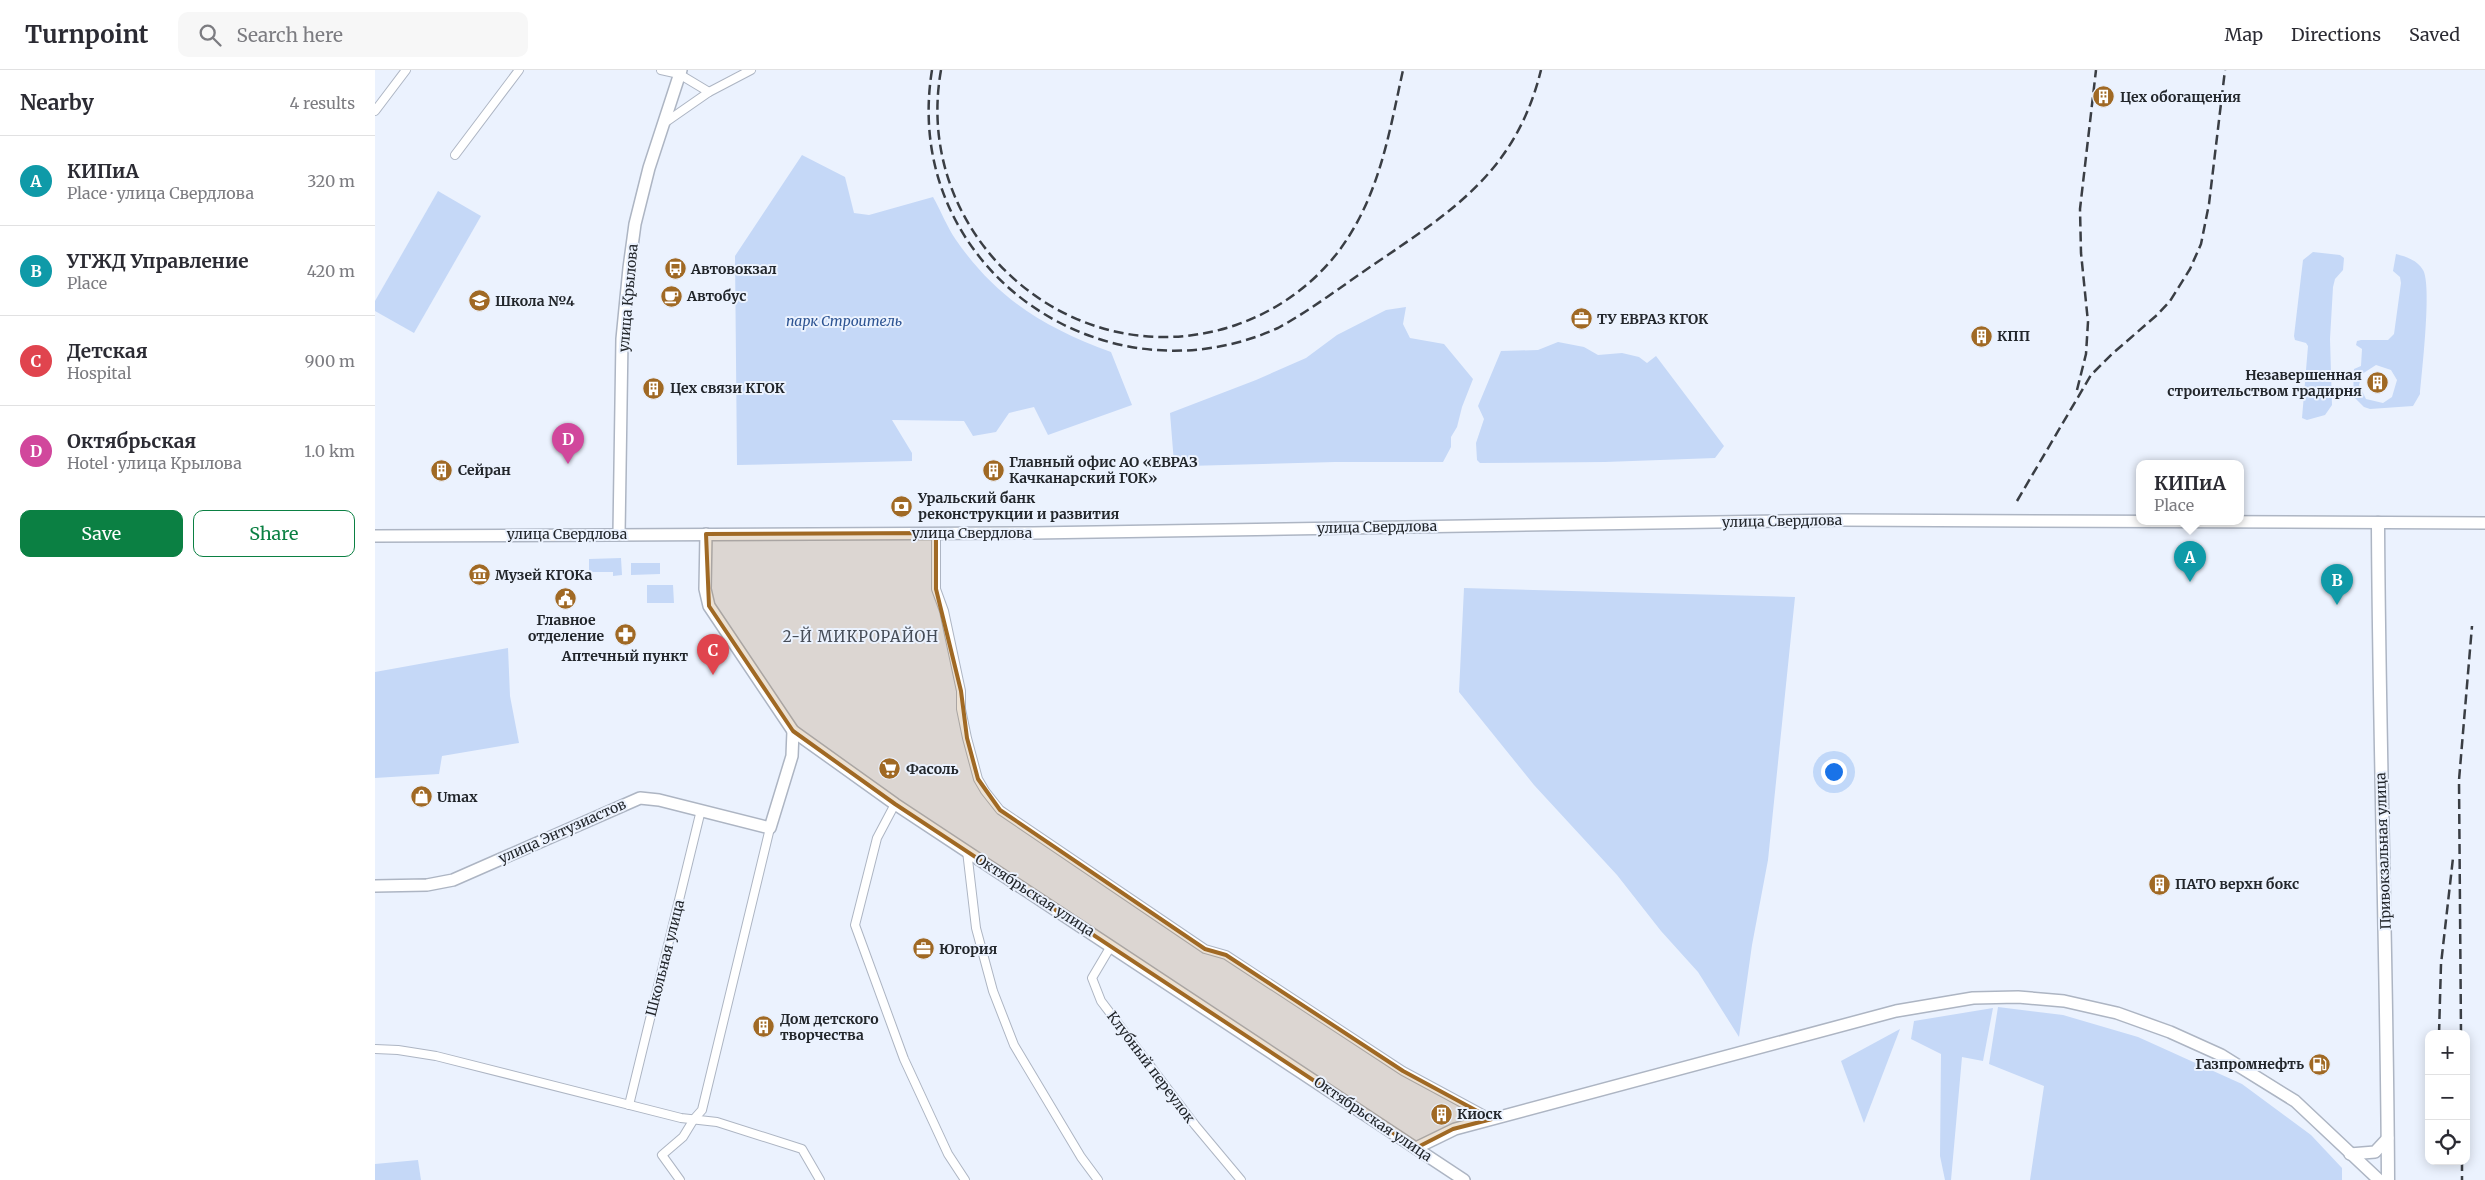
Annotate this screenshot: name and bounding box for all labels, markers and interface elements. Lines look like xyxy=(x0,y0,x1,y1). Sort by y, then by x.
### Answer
search box xyxy=(178,12,528,57)
text: Turnpoint xyxy=(25,19,148,50)
icon: search xyxy=(196,21,224,49)
text: Search here xyxy=(236,23,343,47)
text: Map xyxy=(2225,23,2263,46)
text: Directions xyxy=(2291,23,2381,46)
text: Saved xyxy=(2409,23,2460,46)
building icon: Цех обогащения xyxy=(2092,85,2116,109)
place label: Цех обогащения xyxy=(2120,88,2241,106)
text: Nearby xyxy=(20,89,94,116)
text: 4 results xyxy=(289,93,355,113)
text: КИПиА xyxy=(67,159,139,183)
text: A xyxy=(30,171,42,191)
text: 320 m xyxy=(307,171,355,191)
text: Place · улица Свердлова xyxy=(67,183,254,203)
street label: улица Крылова xyxy=(614,243,642,353)
text: УГЖД Управление xyxy=(67,249,248,273)
bus stop icon: Автовокзал xyxy=(663,257,687,281)
place label: Автовокзал xyxy=(690,260,777,278)
text: B xyxy=(30,261,42,281)
text: 420 m xyxy=(307,261,355,281)
text: Place xyxy=(67,273,107,293)
cafe icon: Автобус xyxy=(659,284,683,308)
place label: Автобус xyxy=(686,287,746,305)
school or university icon: Школа №4 xyxy=(467,289,491,313)
place label: Школа №4 xyxy=(495,292,575,310)
office icon: ТУ ЕВРАЗ КГОК xyxy=(1569,307,1593,331)
place label: ТУ ЕВРАЗ КГОК xyxy=(1597,310,1709,328)
park label: парк Строитель xyxy=(786,312,902,330)
building icon: КПП xyxy=(1969,324,1993,348)
place label: КПП xyxy=(1997,327,2030,345)
text: Детская xyxy=(67,339,148,363)
text: C xyxy=(31,351,41,371)
text: 900 m xyxy=(305,351,355,371)
text: Hospital xyxy=(67,363,131,383)
place label: Незавершенная строительством градирня xyxy=(2167,366,2362,400)
building icon: Незавершенная строительством градирня xyxy=(2366,371,2390,395)
building icon: Цех связи КГОК xyxy=(642,376,666,400)
place label: Цех связи КГОК xyxy=(670,379,786,397)
pin: D xyxy=(552,423,584,464)
text: Октябрьская xyxy=(67,429,196,453)
text: D xyxy=(30,441,42,461)
text: 1.0 km xyxy=(304,441,355,461)
text: Hotel · улица Крылова xyxy=(67,453,242,473)
place label: Главный офис АО «ЕВРАЗ Качканарский ГОК» xyxy=(1009,453,1198,487)
building icon: Сейран xyxy=(430,458,454,482)
building icon: Главный офис АО «ЕВРАЗ Качканарский ГОК» xyxy=(981,458,1005,482)
popup xyxy=(2136,460,2244,525)
place label: Сейран xyxy=(458,461,511,479)
text: КИПиА xyxy=(2154,471,2226,495)
place label: Уральский банк реконструкции и развития xyxy=(917,489,1120,523)
bank icon: Уральский банк реконструкции и развития xyxy=(890,494,914,518)
text: Place xyxy=(2154,495,2194,515)
button: Save xyxy=(20,510,183,557)
button: Share xyxy=(193,510,355,557)
street label: улица Свердлова xyxy=(1722,511,1843,531)
street label: улица Свердлова xyxy=(1317,517,1438,537)
street label: улица Свердлова xyxy=(912,524,1033,542)
street label: улица Свердлова xyxy=(507,525,628,543)
pin: A xyxy=(2174,541,2206,582)
museum icon: Музей КГОКа xyxy=(467,563,491,587)
pin: B xyxy=(2321,564,2353,605)
place label: Музей КГОКа xyxy=(495,566,593,584)
public building icon: Главное отделение xyxy=(554,586,578,610)
place label: Главное отделение xyxy=(528,611,605,645)
pharmacy icon: Аптечный пункт xyxy=(613,622,637,646)
district label: 2-Й МИКРОРАЙОН xyxy=(783,626,939,646)
pin: C xyxy=(697,634,729,675)
place label: Аптечный пункт xyxy=(561,647,689,665)
supermarket icon: Фасоль xyxy=(878,757,902,781)
your location xyxy=(1821,759,1847,785)
place label: Фасоль xyxy=(906,760,959,778)
street label: Привокзальная улица xyxy=(2371,772,2395,930)
shop icon: Umax xyxy=(409,785,433,809)
place label: Umax xyxy=(437,788,478,806)
street label: улица Энтузиастов xyxy=(495,795,629,867)
street label: Октябрьская улица xyxy=(972,850,1098,941)
building icon: ПАТО верхн бокс xyxy=(2147,872,2171,896)
place label: ПАТО верхн бокс xyxy=(2175,875,2299,893)
street label: Школьная улица xyxy=(642,897,688,1018)
office icon: Югория xyxy=(911,937,935,961)
place label: Югория xyxy=(939,940,998,958)
street label: Клубный переулок xyxy=(1103,1007,1199,1127)
place label: Дом детского творчества xyxy=(780,1010,879,1044)
building icon: Дом детского творчества xyxy=(752,1015,776,1039)
map controls xyxy=(2425,1030,2470,1165)
button: + xyxy=(2425,1030,2470,1075)
fuel station icon: Газпромнефть xyxy=(2308,1052,2332,1076)
place label: Газпромнефть xyxy=(2195,1055,2304,1073)
street label: Октябрьская улица xyxy=(1310,1073,1436,1166)
button: − xyxy=(2425,1075,2470,1120)
building icon: Киоск xyxy=(1429,1102,1453,1126)
place label: Киоск xyxy=(1457,1105,1503,1123)
button: locate xyxy=(2425,1120,2470,1165)

